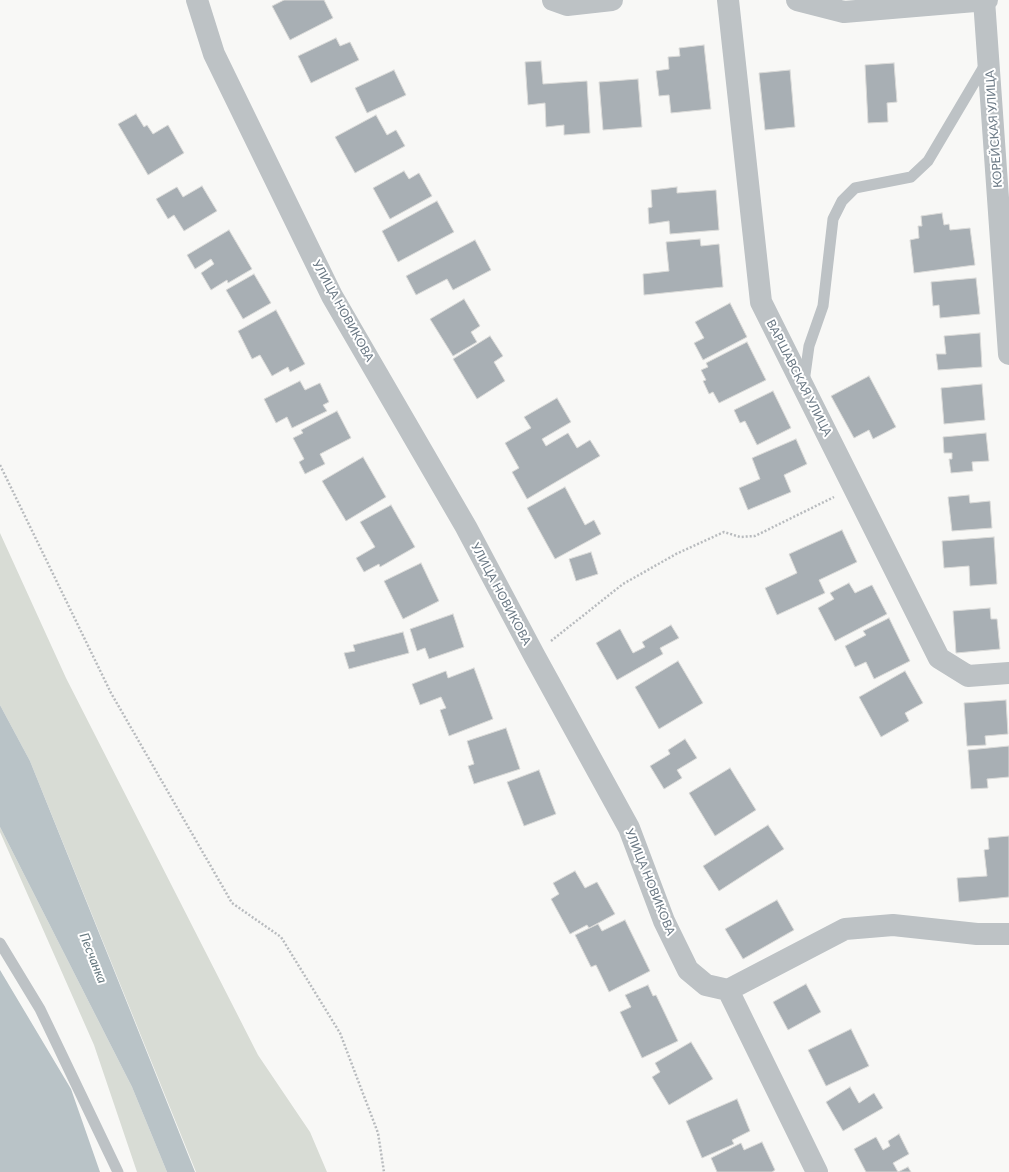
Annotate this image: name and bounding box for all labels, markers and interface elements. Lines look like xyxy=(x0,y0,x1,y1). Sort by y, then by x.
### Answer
street label: КОРЕЙСКАЯ УЛИЦА xyxy=(983,70,1005,188)
street label: УЛИЦА НОВИКОВА xyxy=(309,258,377,364)
street label: ВАРШАВСКАЯ УЛИЦА xyxy=(763,317,835,439)
street label: УЛИЦА НОВИКОВА xyxy=(468,540,534,648)
street label: УЛИЦА НОВИКОВА xyxy=(622,827,678,937)
water label: Песчанка xyxy=(76,930,110,986)

